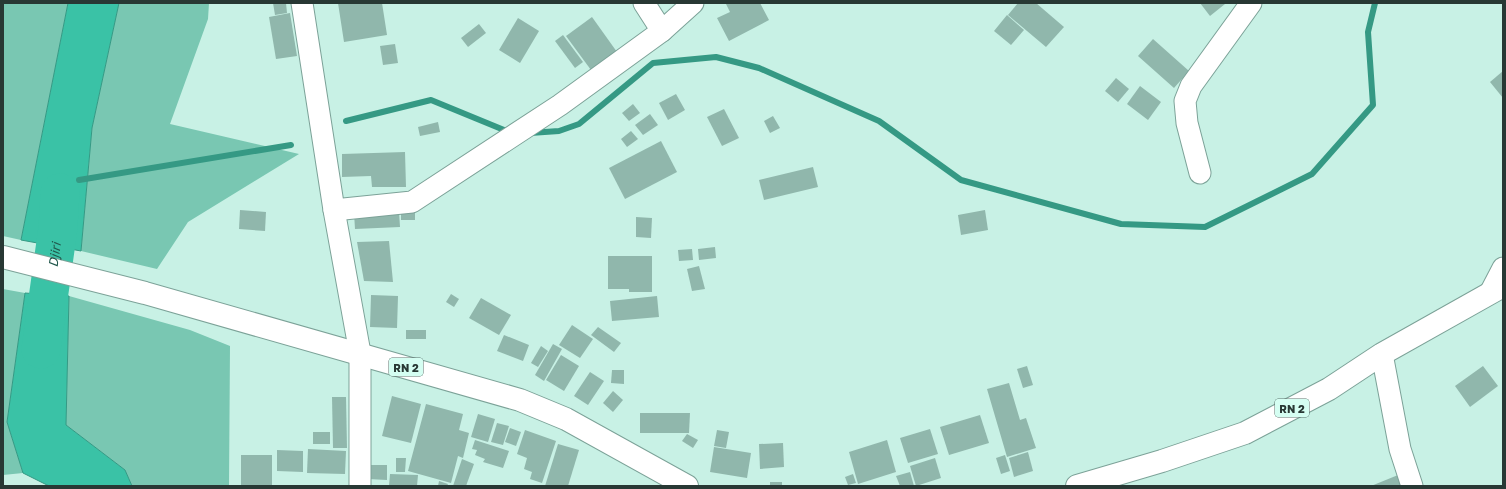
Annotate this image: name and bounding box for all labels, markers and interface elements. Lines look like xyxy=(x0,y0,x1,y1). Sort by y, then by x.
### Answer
water label: Djiri xyxy=(45,240,64,268)
road number: RN 2 xyxy=(389,358,423,376)
road number: RN 2 xyxy=(1275,399,1309,417)

